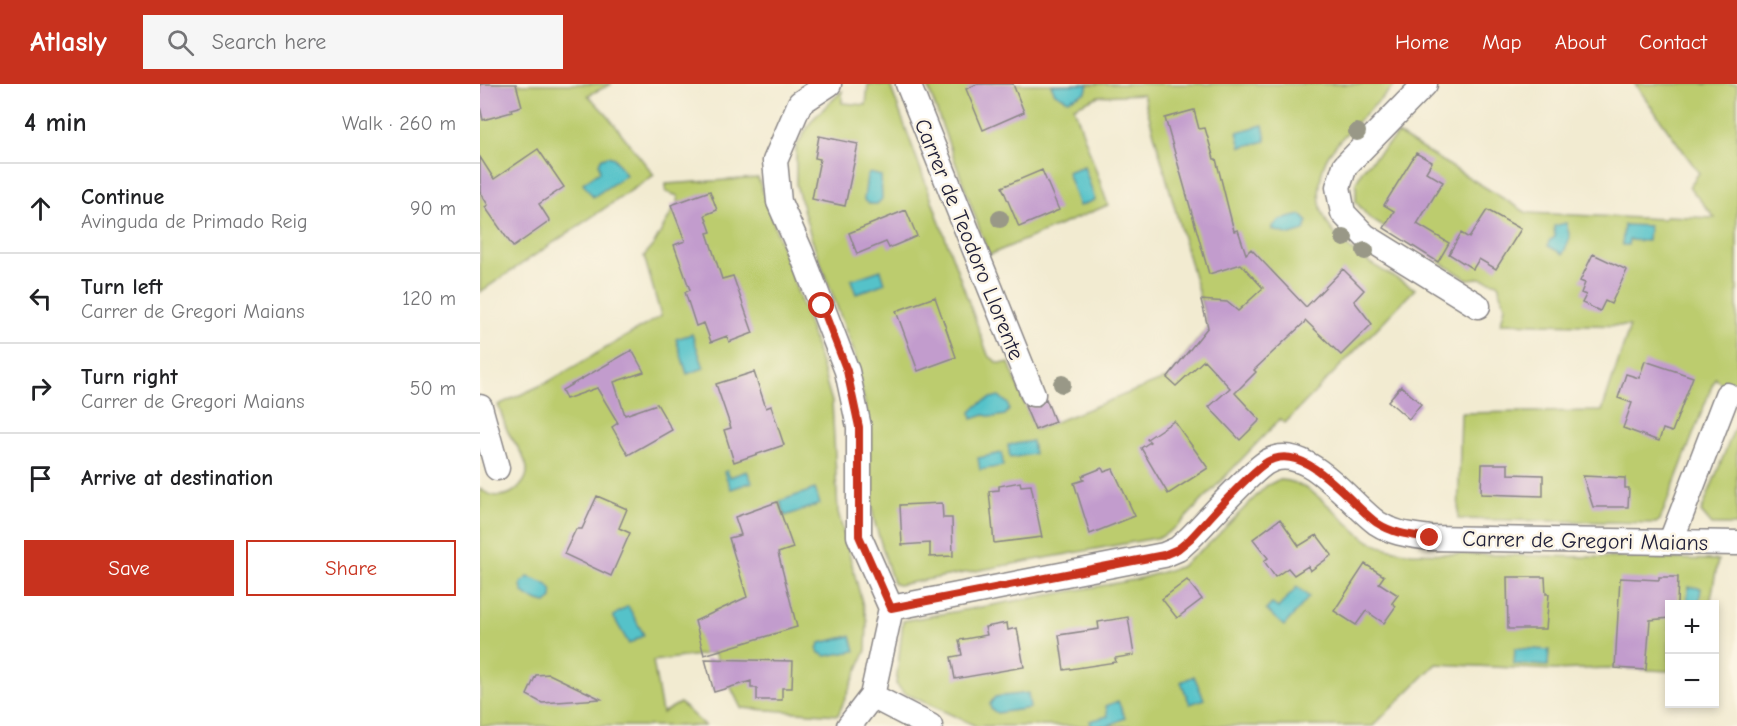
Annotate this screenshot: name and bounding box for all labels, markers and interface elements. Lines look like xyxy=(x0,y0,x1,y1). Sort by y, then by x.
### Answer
search box xyxy=(143,15,563,69)
text: Atlasly xyxy=(30,26,107,58)
icon: search xyxy=(164,26,197,59)
text: Search here xyxy=(212,29,326,55)
text: Home xyxy=(1395,30,1449,54)
text: Map xyxy=(1482,30,1522,54)
text: About xyxy=(1555,30,1606,54)
text: Contact xyxy=(1639,30,1707,54)
text: 4 min xyxy=(24,108,87,138)
text: Walk · 260 m xyxy=(342,112,456,135)
street label: Carrer de Teodoro Llorente xyxy=(909,115,1029,364)
text: Continue xyxy=(81,184,164,210)
icon: ahead xyxy=(24,192,57,225)
text: 90 m xyxy=(410,197,456,220)
text: Avinguda de Primado Reig xyxy=(81,210,308,233)
text: Turn left xyxy=(81,274,163,300)
icon: left xyxy=(24,282,57,315)
text: 120 m xyxy=(402,287,456,310)
route start xyxy=(808,292,834,318)
text: Carrer de Gregori Maians xyxy=(81,300,305,323)
text: Turn right xyxy=(81,364,178,390)
icon: right xyxy=(24,372,57,405)
text: 50 m xyxy=(410,377,456,400)
text: Carrer de Gregori Maians xyxy=(81,390,305,413)
icon: arrive xyxy=(24,462,57,495)
text: Arrive at destination xyxy=(81,465,273,491)
route end xyxy=(1416,524,1442,550)
street label: Carrer de Gregori Maians xyxy=(1462,526,1708,556)
button: Save xyxy=(24,540,234,596)
button: Share xyxy=(246,540,456,596)
map controls xyxy=(1665,600,1719,708)
button: + xyxy=(1665,600,1719,654)
button: − xyxy=(1665,654,1719,708)

